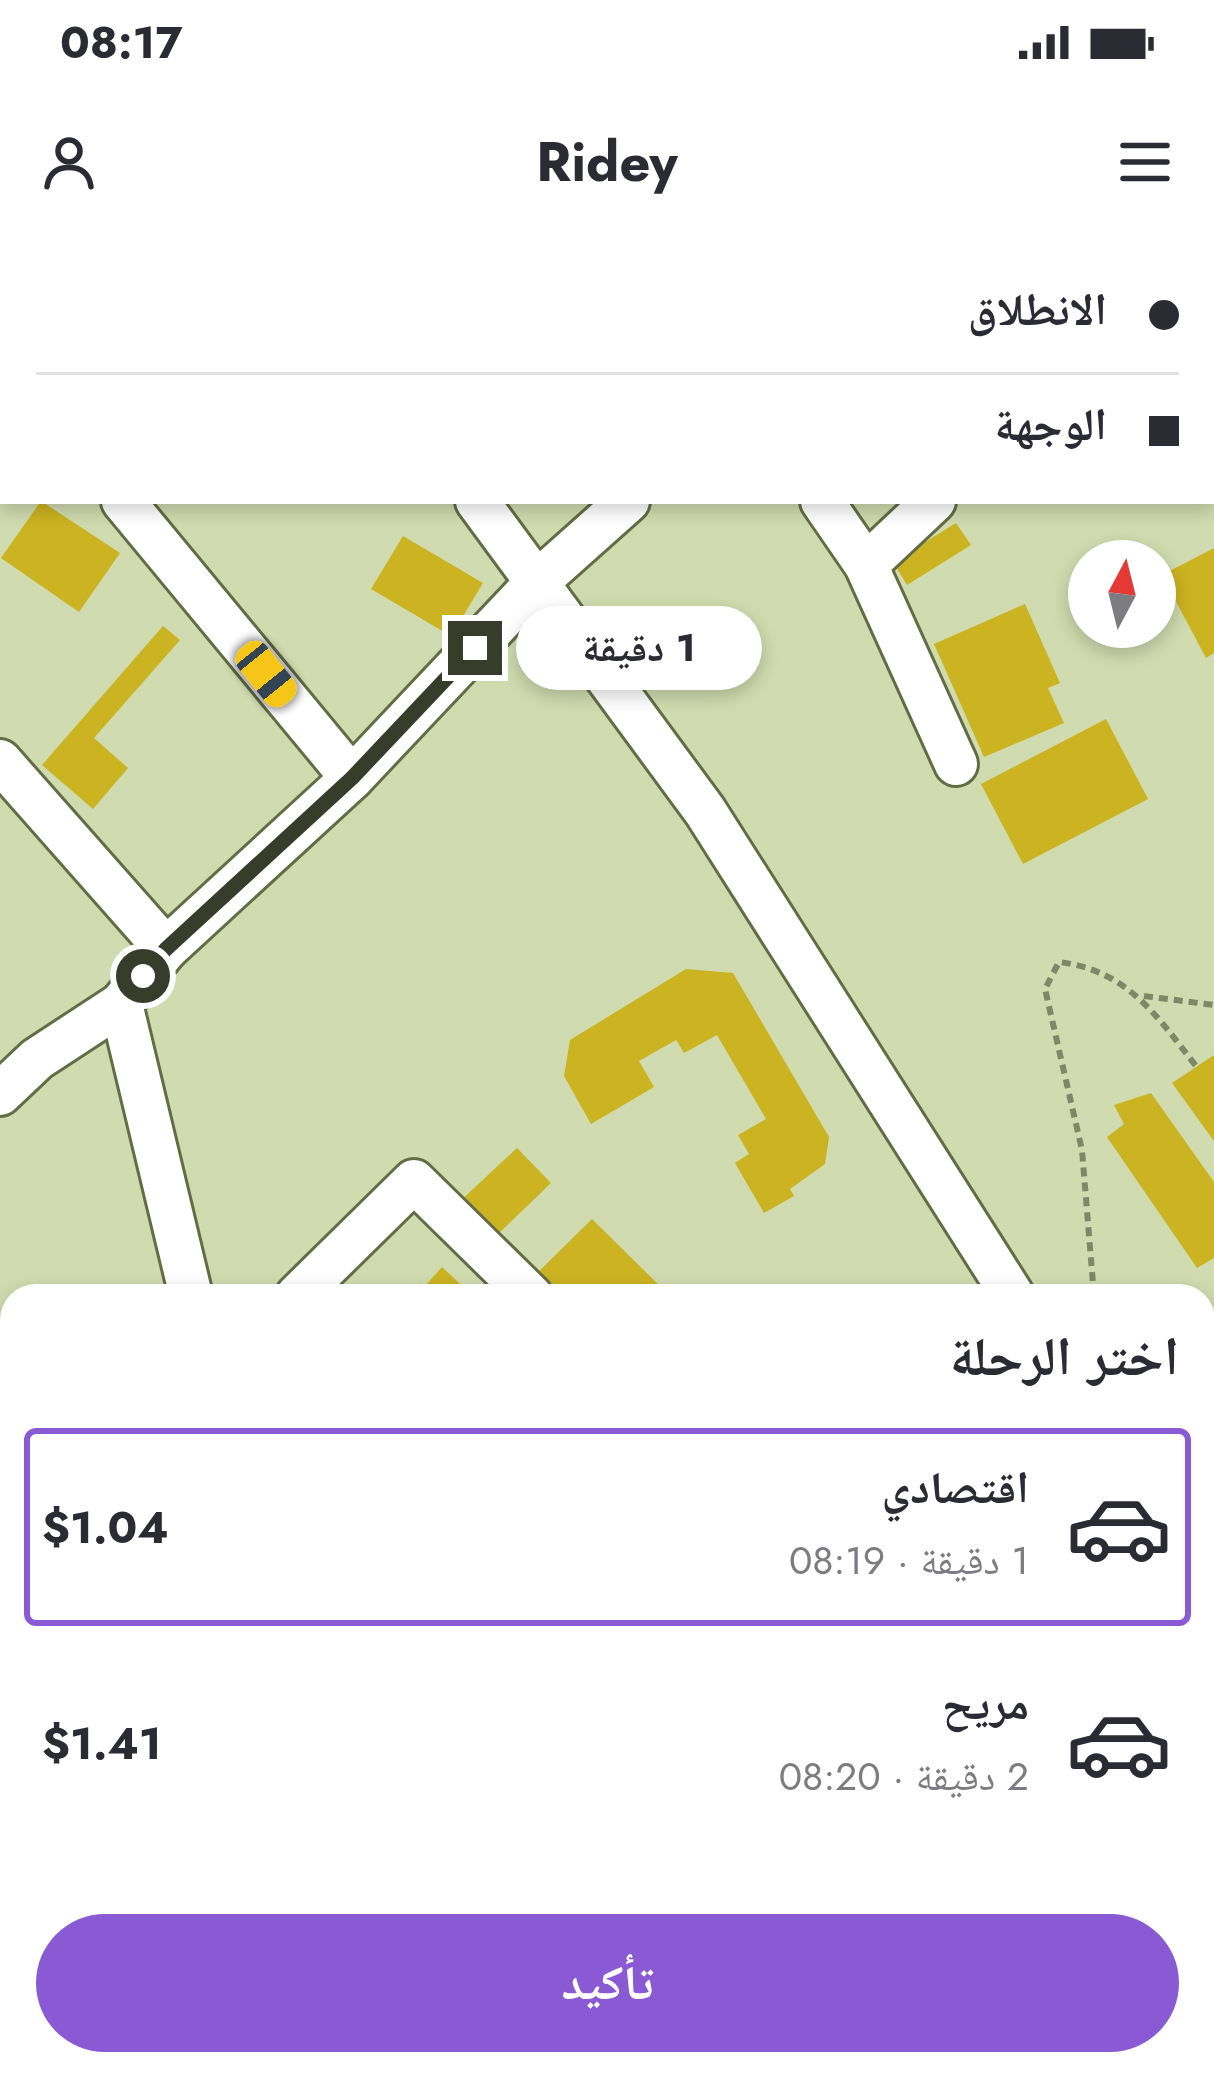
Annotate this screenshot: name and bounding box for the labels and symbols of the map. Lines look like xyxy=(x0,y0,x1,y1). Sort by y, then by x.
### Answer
north arrow xyxy=(1068,540,1176,648)
callout: 1 دقيقة xyxy=(517,606,763,690)
route end xyxy=(448,621,502,675)
car xyxy=(229,635,303,713)
route start xyxy=(116,949,170,1003)

